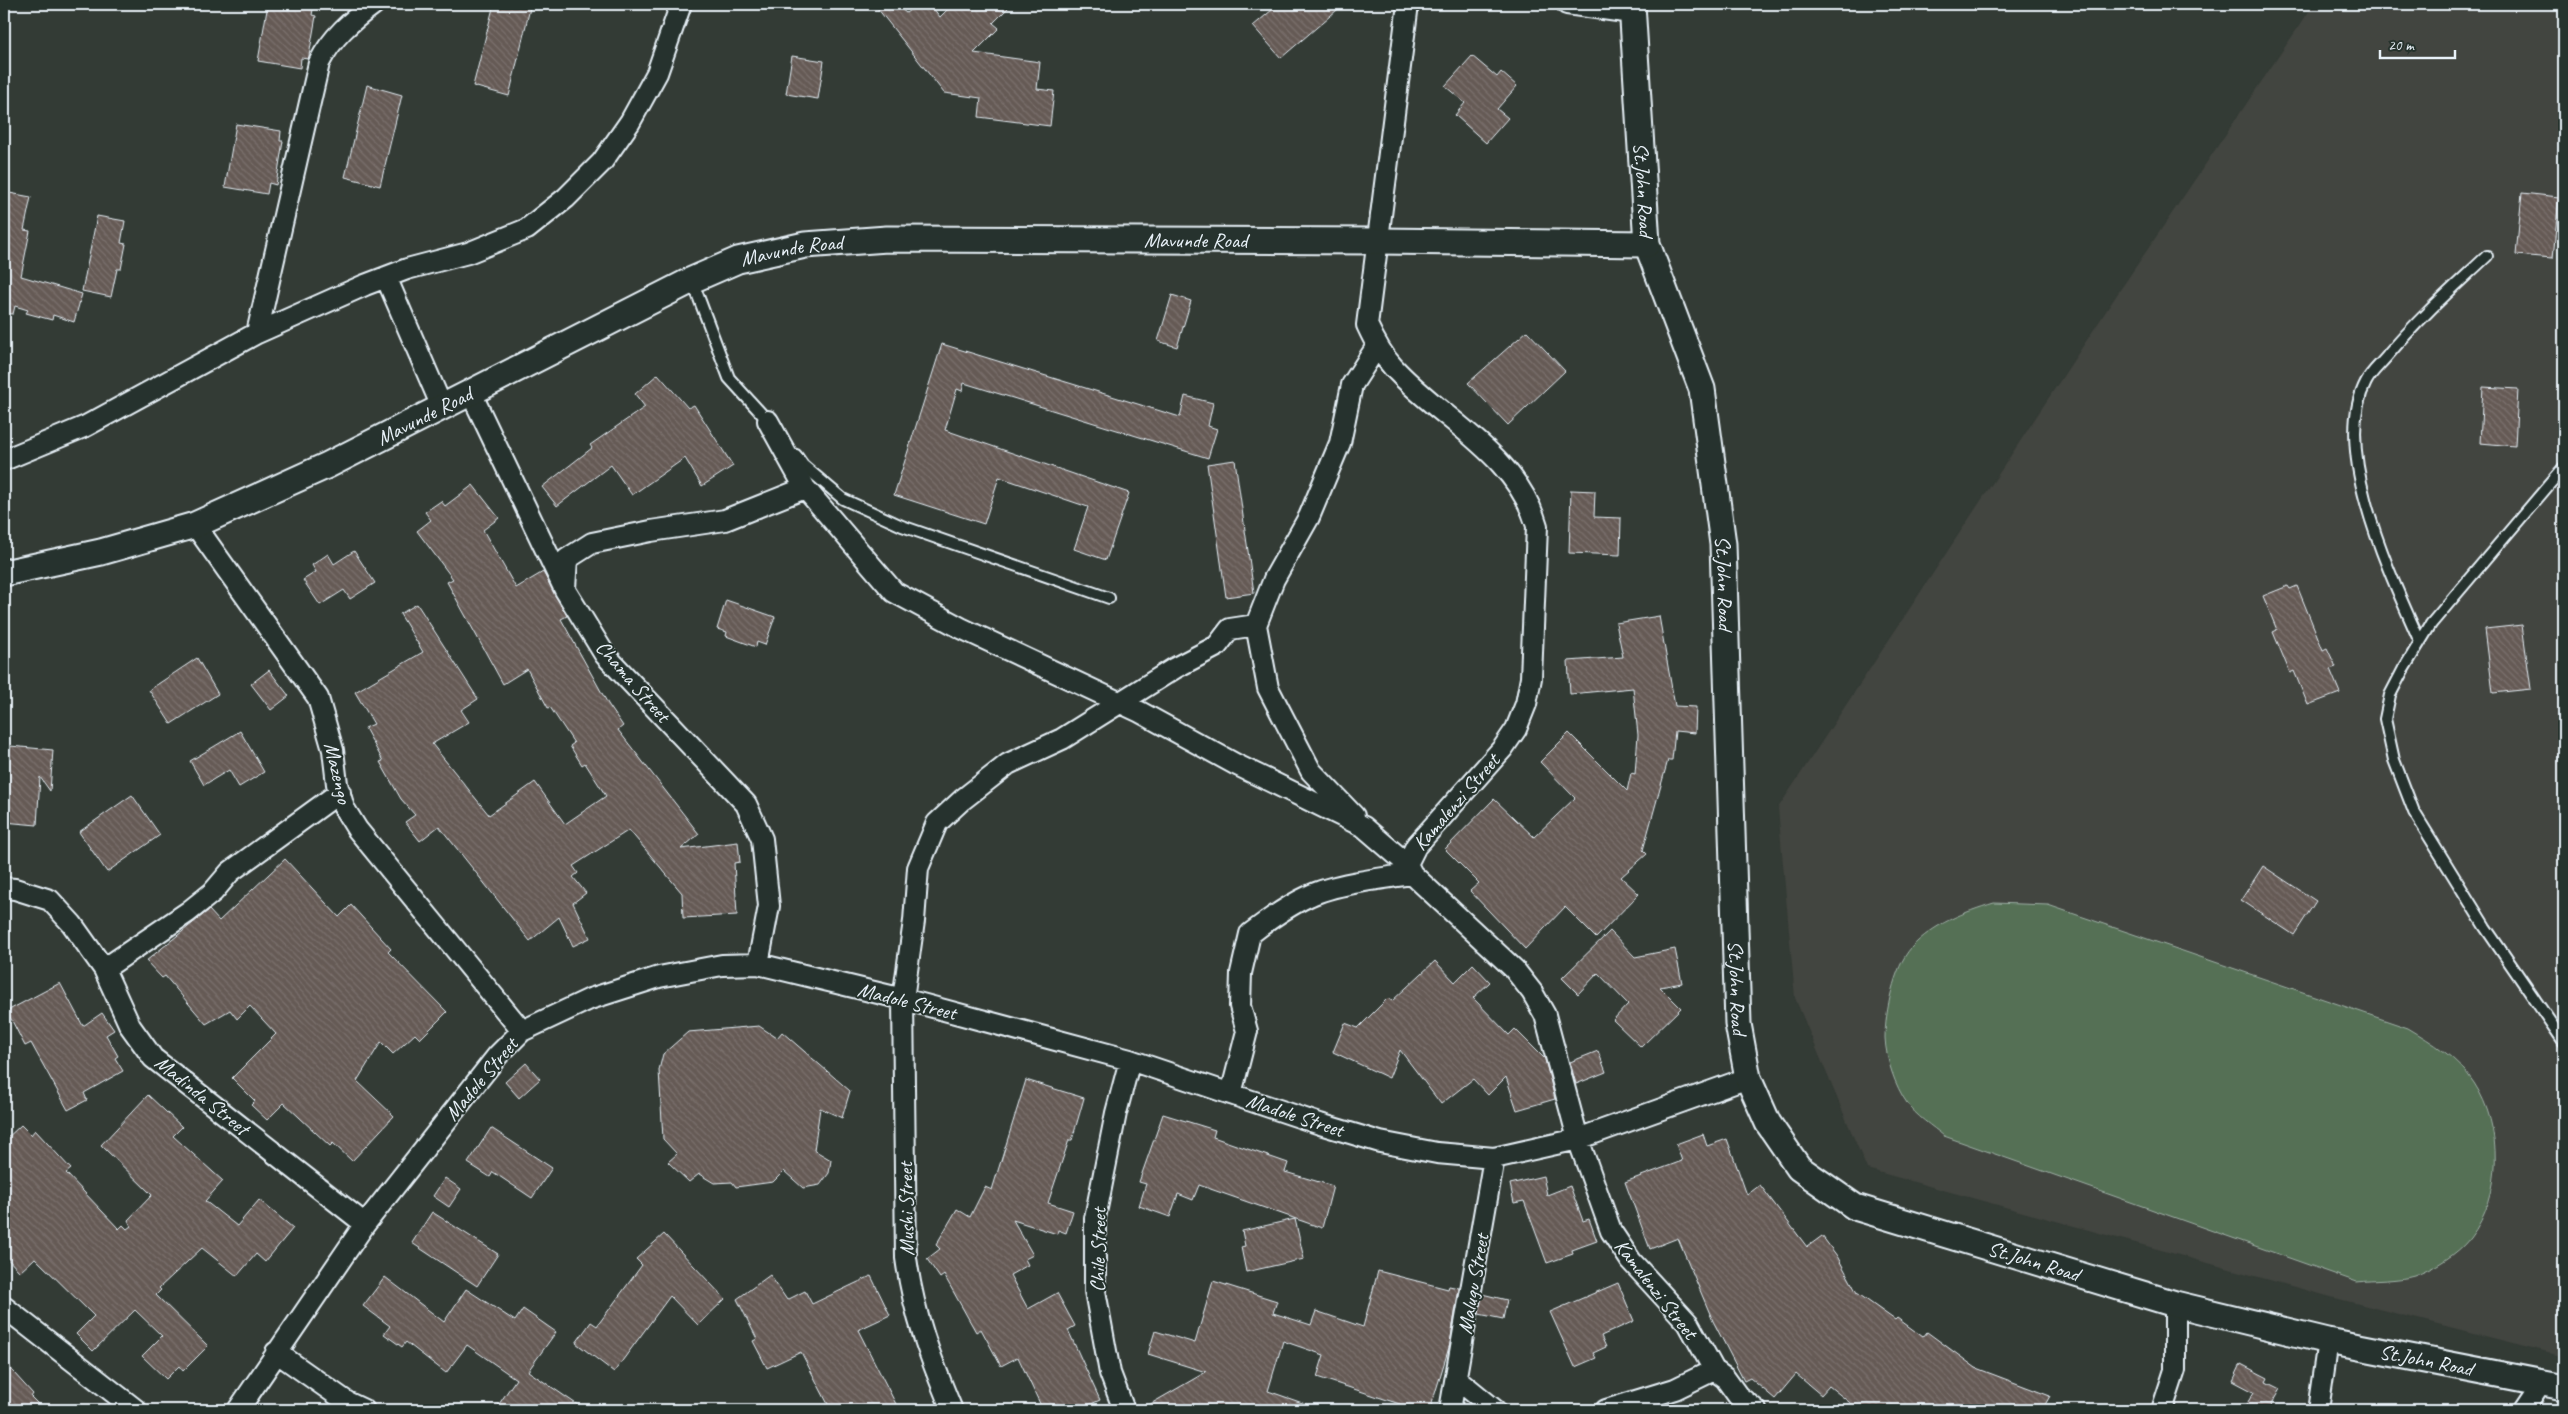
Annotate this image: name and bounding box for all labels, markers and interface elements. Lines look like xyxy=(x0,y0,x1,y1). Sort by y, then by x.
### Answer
scale bar xyxy=(2380,28,2456,60)
text: 20 m xyxy=(2388,36,2415,55)
street label: St.John Road xyxy=(1628,142,1660,240)
street label: Mavunde Road xyxy=(1144,227,1251,253)
street label: Mavunde Road xyxy=(738,229,847,272)
street label: Mavunde Road xyxy=(372,379,480,451)
street label: St.John Road xyxy=(1709,534,1739,633)
street label: Chama Street xyxy=(590,635,677,729)
street label: Mazengo xyxy=(318,740,358,808)
street label: Kamalenzi Street xyxy=(1407,747,1507,856)
street label: St.John Road xyxy=(1722,940,1753,1040)
street label: Madole Street xyxy=(855,976,961,1026)
street label: Madole Street xyxy=(439,1030,525,1126)
street label: Madinda Street xyxy=(150,1049,257,1143)
street label: Madole Street xyxy=(1243,1087,1349,1144)
street label: Mushi Street xyxy=(892,1160,920,1256)
street label: Chile Street xyxy=(1084,1206,1112,1292)
street label: Malugu Street xyxy=(1451,1230,1495,1336)
street label: Kamalenzi Street xyxy=(1609,1234,1704,1346)
street label: St.John Road xyxy=(1985,1235,2085,1288)
street label: St.John Road xyxy=(2377,1338,2478,1382)

